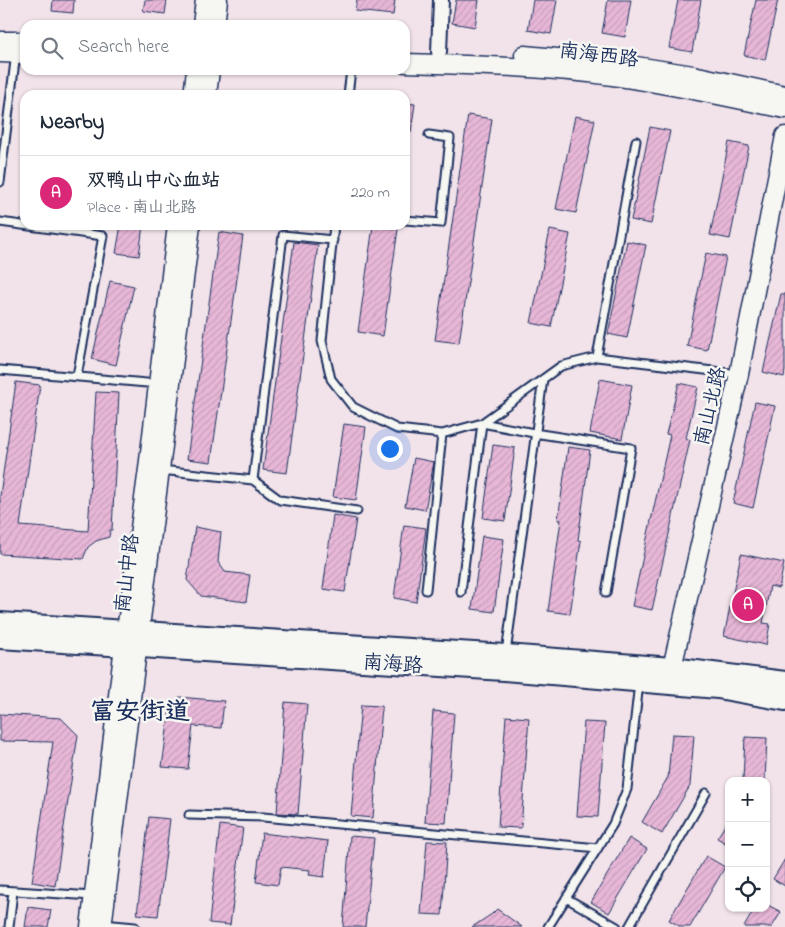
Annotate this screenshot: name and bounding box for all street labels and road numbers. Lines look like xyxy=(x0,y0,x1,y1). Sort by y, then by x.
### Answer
street label: 南海西路 xyxy=(557,37,641,76)
street label: 南山北路 xyxy=(688,363,735,449)
street label: 南山中路 xyxy=(109,531,148,615)
street label: 南海路 xyxy=(362,649,425,682)

